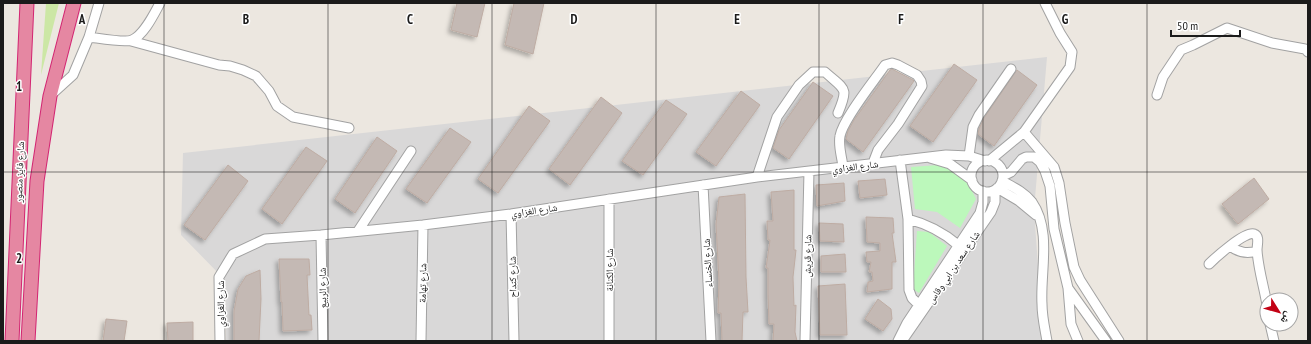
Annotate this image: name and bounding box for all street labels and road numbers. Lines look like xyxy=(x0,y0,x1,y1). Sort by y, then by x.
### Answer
street label: شارع فايز منصور xyxy=(12,141,27,204)
street label: شارع الغزاوي xyxy=(831,157,880,177)
street label: شارع الغزاوي xyxy=(510,201,559,222)
street label: شارع سعد بن ابي وقاس xyxy=(924,228,984,307)
street label: شارع قريش xyxy=(801,234,814,278)
street label: شارع الخنساء xyxy=(700,238,715,288)
street label: شارع الكنانة xyxy=(603,248,616,291)
street label: شارع كنداح xyxy=(506,256,519,298)
street label: شارع تهامة xyxy=(416,262,429,303)
street label: شارع الربيع xyxy=(316,267,329,309)
street label: شارع الغزاوي xyxy=(214,280,229,328)

